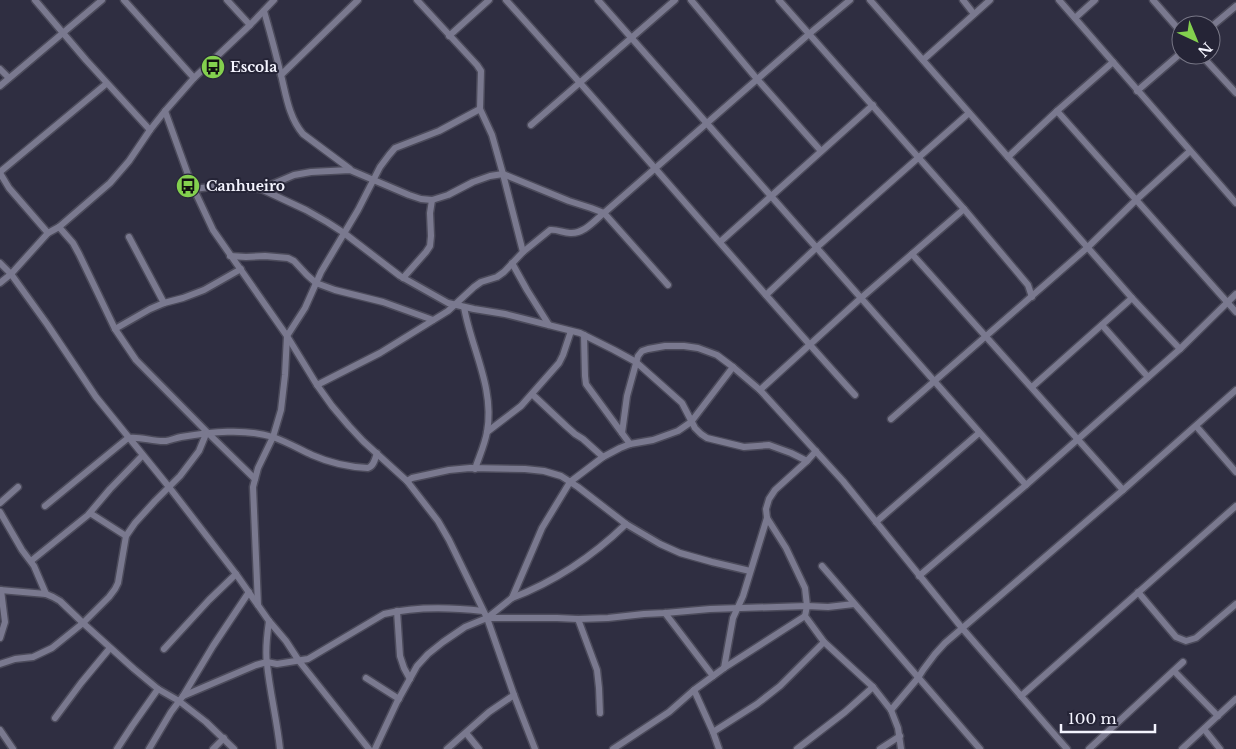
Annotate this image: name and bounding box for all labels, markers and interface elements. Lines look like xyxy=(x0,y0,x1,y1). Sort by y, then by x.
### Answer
north arrow xyxy=(1171,15,1221,65)
text: N xyxy=(1194,38,1216,60)
bus stop icon: Escola xyxy=(200,54,226,80)
place label: Escola xyxy=(230,58,277,76)
bus stop icon: Canhueiro xyxy=(175,173,201,199)
place label: Canhueiro xyxy=(206,177,285,195)
scale bar xyxy=(1061,702,1155,734)
text: 100 m xyxy=(1068,709,1117,728)

